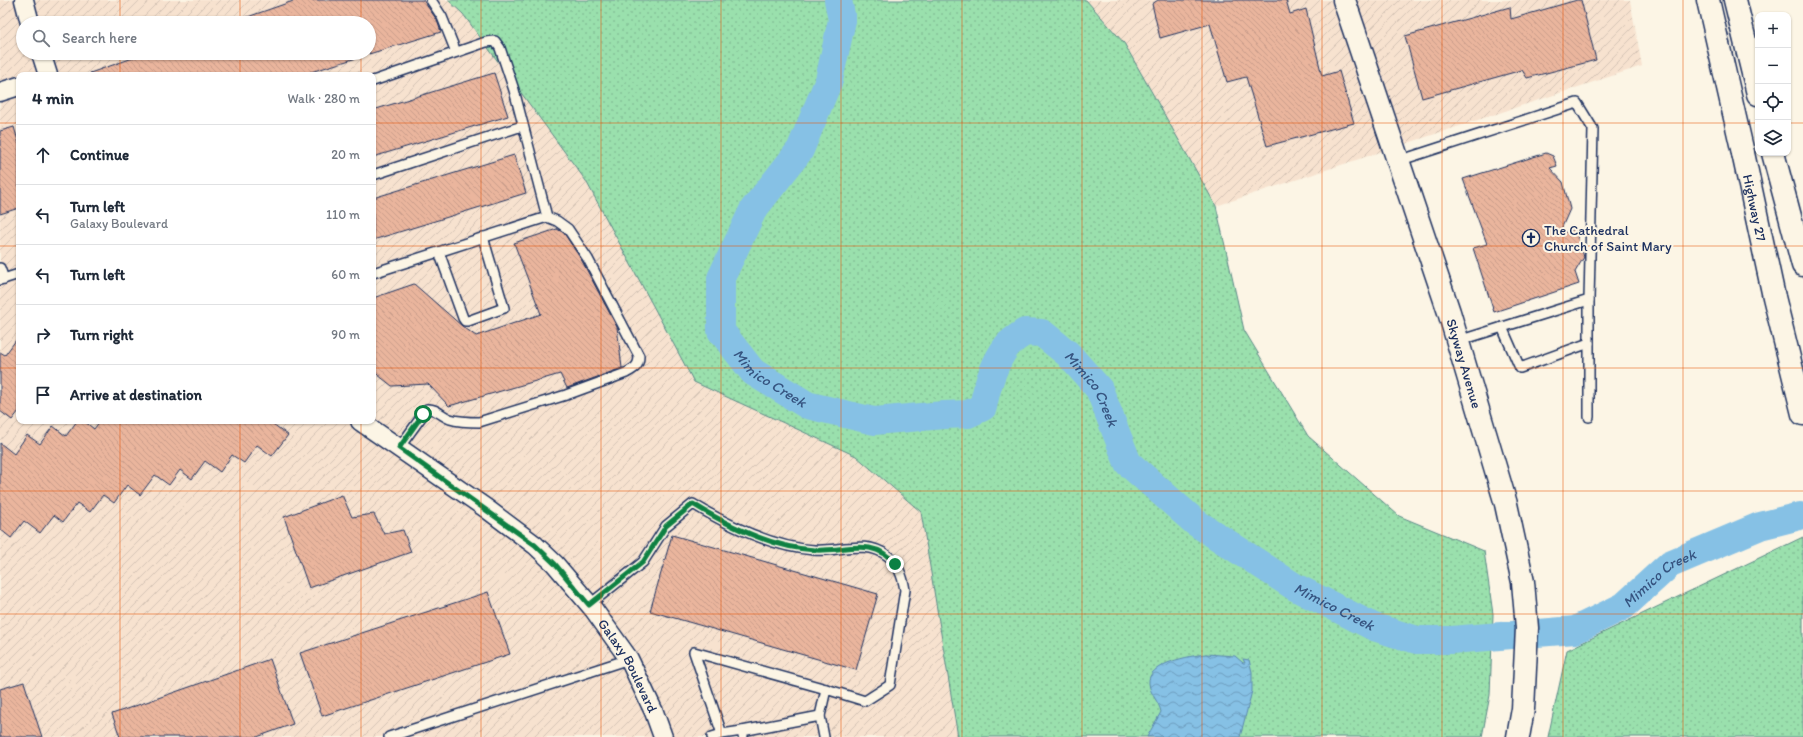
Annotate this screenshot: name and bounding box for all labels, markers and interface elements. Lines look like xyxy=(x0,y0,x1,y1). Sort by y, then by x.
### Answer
map controls xyxy=(1755,12,1791,156)
button: + xyxy=(1755,12,1791,48)
search box xyxy=(16,16,376,60)
icon: search xyxy=(30,27,52,49)
text: Search here xyxy=(62,29,137,47)
button: − xyxy=(1755,48,1791,84)
button: locate xyxy=(1755,84,1791,120)
text: 4 min xyxy=(32,88,74,108)
text: Walk · 280 m xyxy=(287,91,360,106)
button: layers xyxy=(1755,120,1791,156)
icon: ahead xyxy=(32,144,54,166)
text: Continue xyxy=(70,146,129,164)
text: 20 m xyxy=(331,147,360,162)
street label: Highway 27 xyxy=(1739,173,1770,243)
text: Turn left xyxy=(70,198,125,216)
icon: left xyxy=(32,204,54,226)
text: 110 m xyxy=(326,207,360,222)
text: Galaxy Boulevard xyxy=(70,216,168,231)
place label: The Cathedral Church of Saint Mary xyxy=(1544,222,1672,255)
church icon: The Cathedral Church of Saint Mary xyxy=(1521,228,1541,248)
icon: left xyxy=(32,264,54,286)
text: Turn left xyxy=(70,266,125,284)
text: 60 m xyxy=(331,267,360,282)
street label: Skyway Avenue xyxy=(1442,317,1485,411)
icon: right xyxy=(32,324,54,346)
text: Turn right xyxy=(70,326,134,344)
text: 90 m xyxy=(331,327,360,342)
water label: Mimico Creek xyxy=(729,345,811,412)
water label: Mimico Creek xyxy=(1060,347,1122,430)
icon: arrive xyxy=(32,384,54,406)
text: Arrive at destination xyxy=(70,386,202,404)
route start xyxy=(414,405,432,423)
water label: Mimico Creek xyxy=(1619,545,1699,612)
route end xyxy=(886,555,904,573)
water label: Mimico Creek xyxy=(1291,579,1378,635)
street label: Galaxy Boulevard xyxy=(594,616,661,716)

